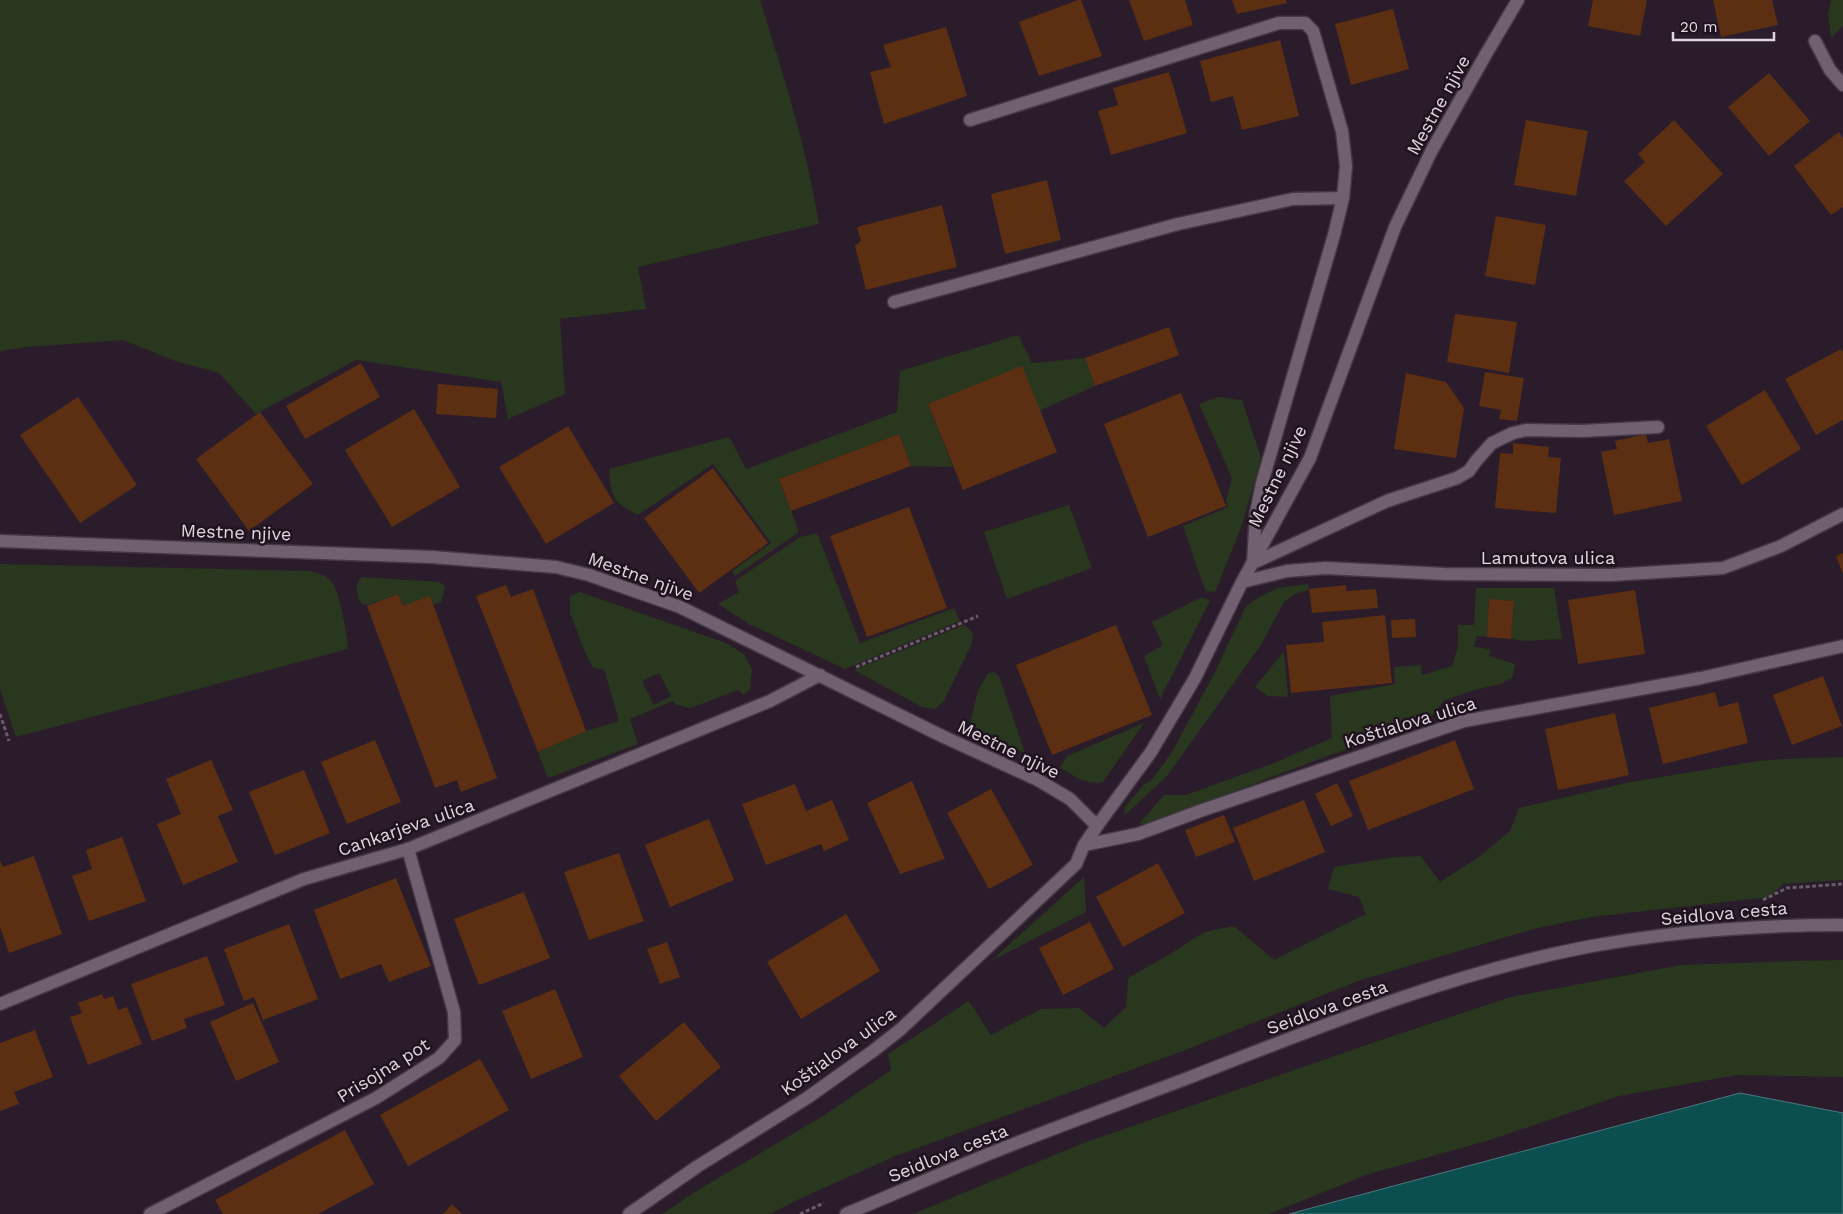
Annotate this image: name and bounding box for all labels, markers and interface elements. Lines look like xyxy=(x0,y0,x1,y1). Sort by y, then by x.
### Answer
scale bar xyxy=(1673,10,1774,42)
text: 20 m xyxy=(1680,18,1718,36)
street label: Mestne njive xyxy=(1402,51,1474,159)
street label: Mestne njive xyxy=(1243,422,1311,530)
street label: Mestne njive xyxy=(180,520,292,544)
street label: Mestne njive xyxy=(585,547,697,605)
street label: Lamutova ulica xyxy=(1481,547,1615,568)
street label: Koštialova ulica xyxy=(1341,692,1479,752)
street label: Mestne njive xyxy=(955,715,1063,783)
street label: Cankarjeva ulica xyxy=(335,794,477,860)
street label: Seidlova cesta xyxy=(1660,897,1788,929)
street label: Seidlova cesta xyxy=(1264,975,1390,1039)
street label: Koštialova ulica xyxy=(776,1002,900,1100)
street label: Prisojna pot xyxy=(333,1033,433,1107)
street label: Seidlova cesta xyxy=(885,1119,1011,1187)

